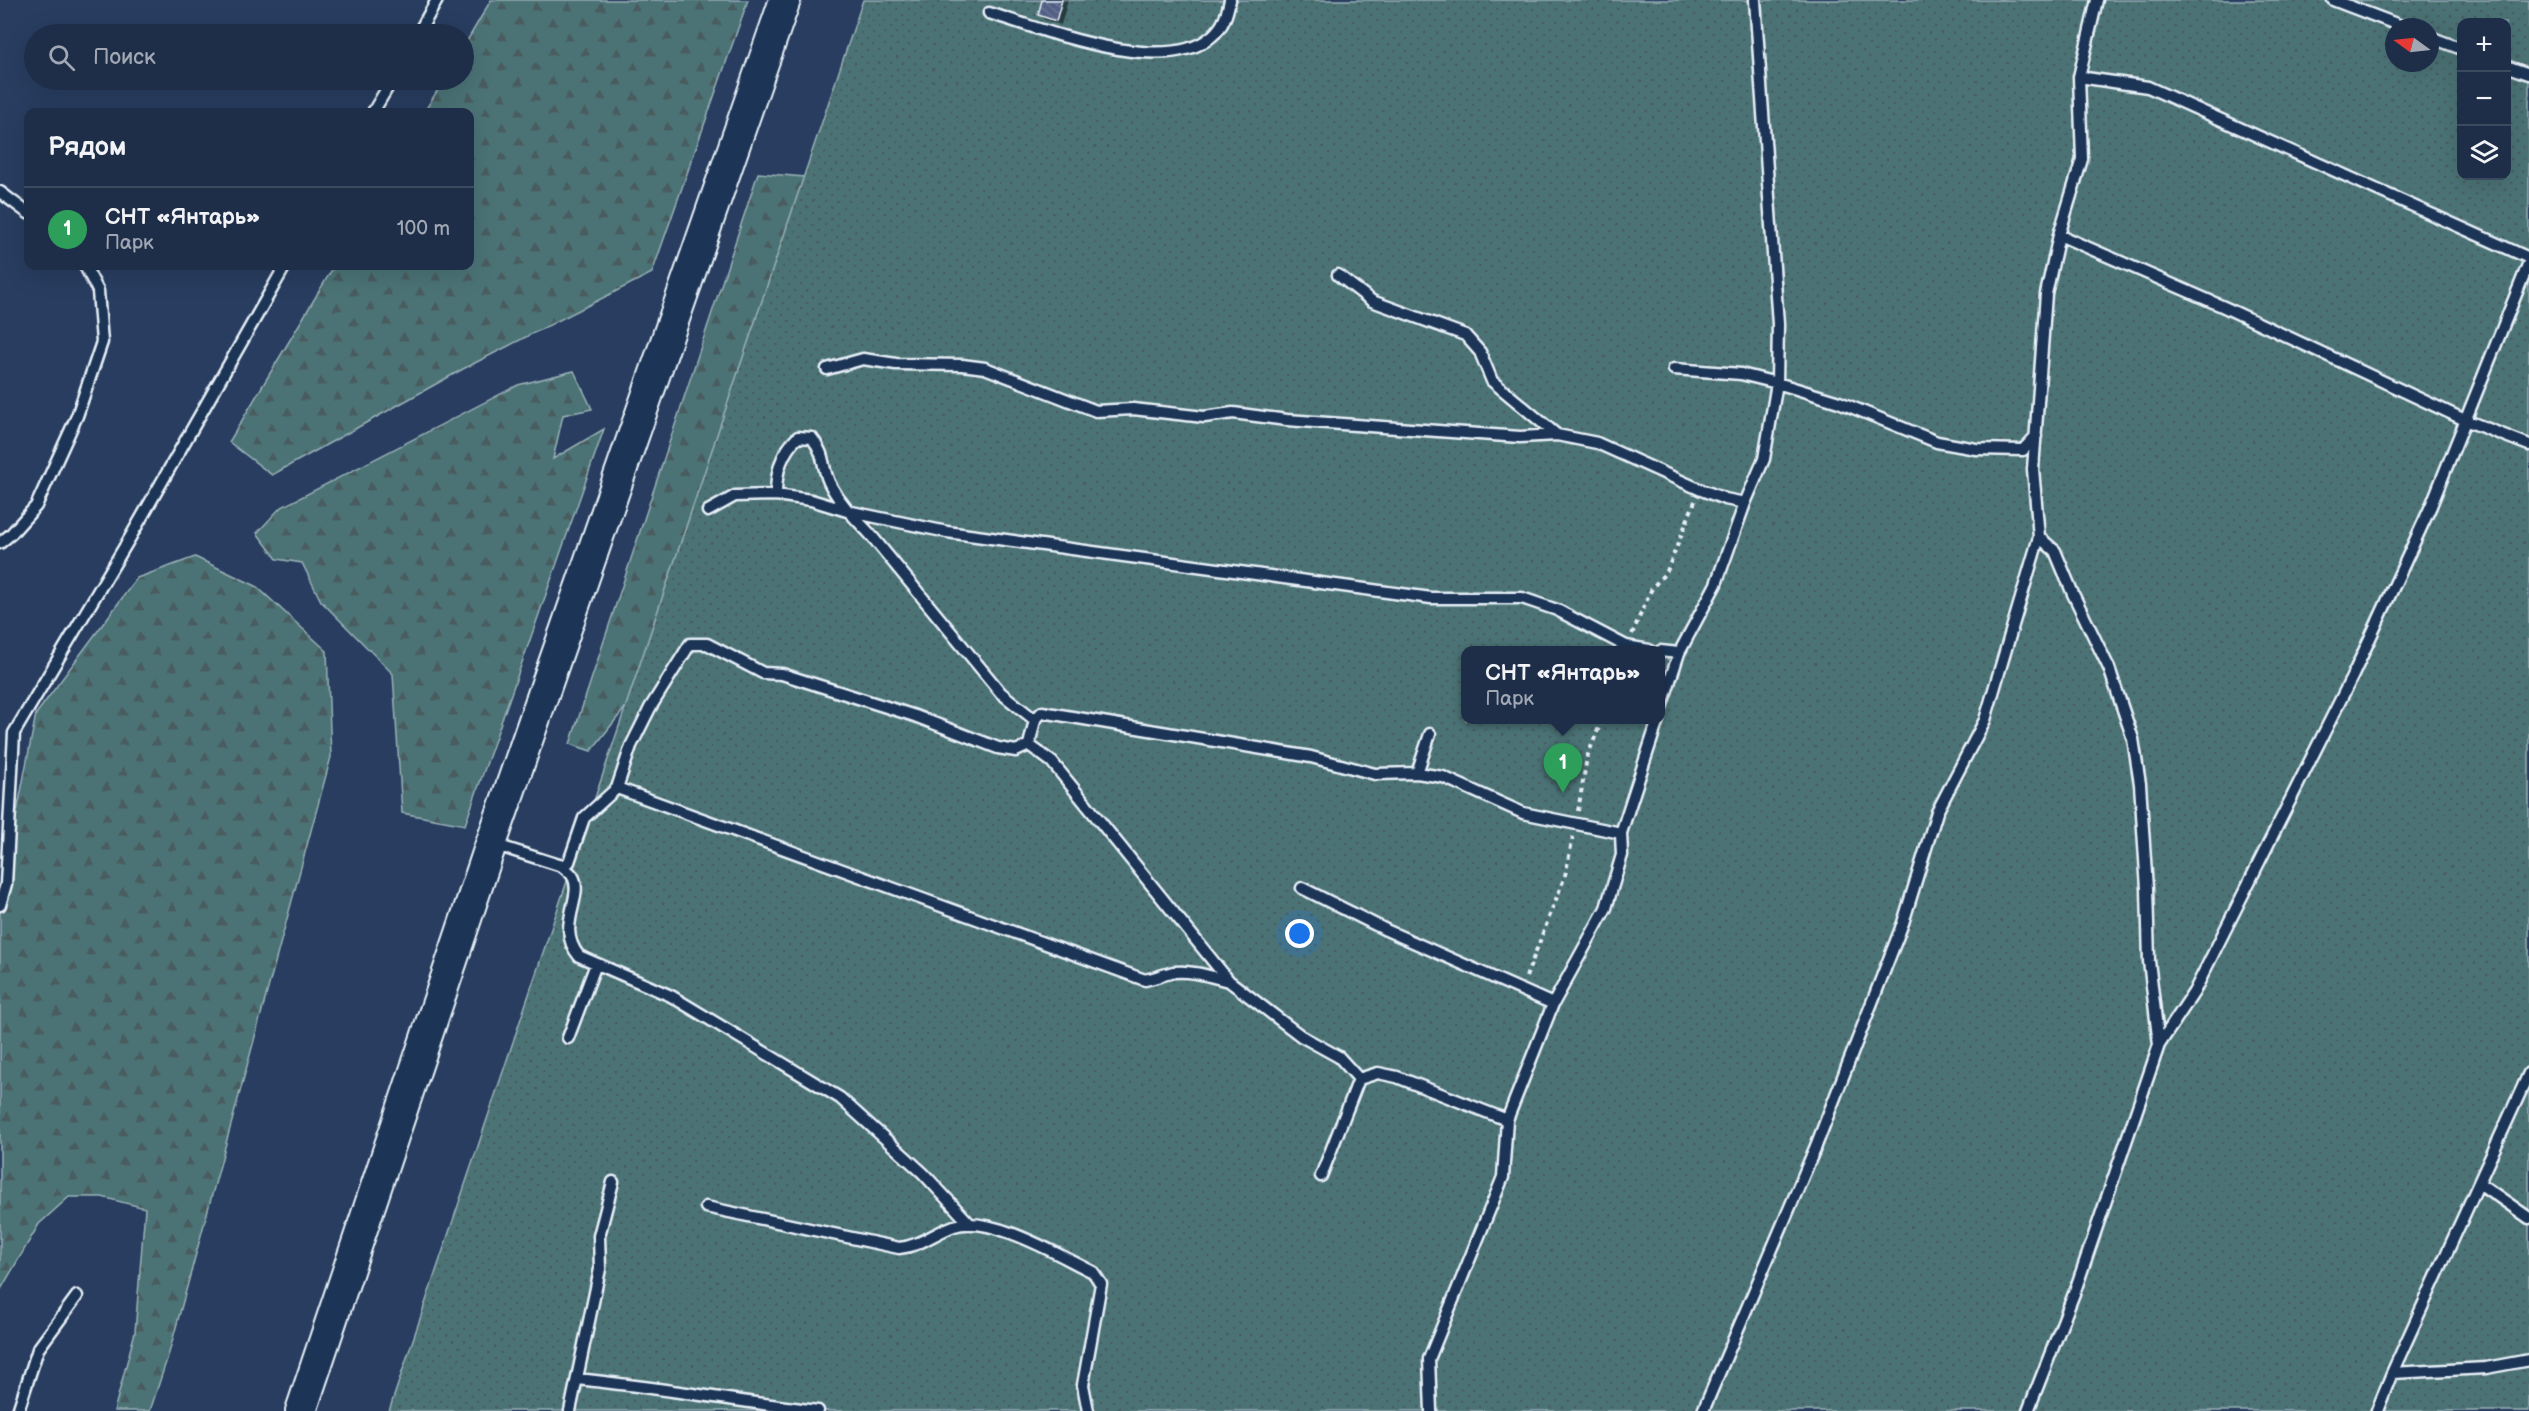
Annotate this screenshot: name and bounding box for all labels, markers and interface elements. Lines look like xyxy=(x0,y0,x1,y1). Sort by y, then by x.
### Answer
north arrow xyxy=(2385,18,2439,72)
map controls xyxy=(2457,18,2511,180)
button: + xyxy=(2457,18,2511,72)
search box xyxy=(24,24,474,90)
icon: search xyxy=(45,41,78,74)
text: Поиск xyxy=(93,44,156,71)
button: − xyxy=(2457,72,2511,126)
button: layers xyxy=(2457,126,2511,180)
text: Рядом xyxy=(48,132,126,163)
text: СНТ «Янтарь» xyxy=(105,204,261,231)
text: 1 xyxy=(63,217,72,241)
text: 100 m xyxy=(397,217,450,241)
text: Парк xyxy=(105,231,154,255)
popup xyxy=(1461,646,1665,724)
text: СНТ «Янтарь» xyxy=(1485,660,1641,687)
text: Парк xyxy=(1485,687,1534,711)
pin: 1 xyxy=(1544,744,1582,793)
your location xyxy=(1285,919,1314,948)

